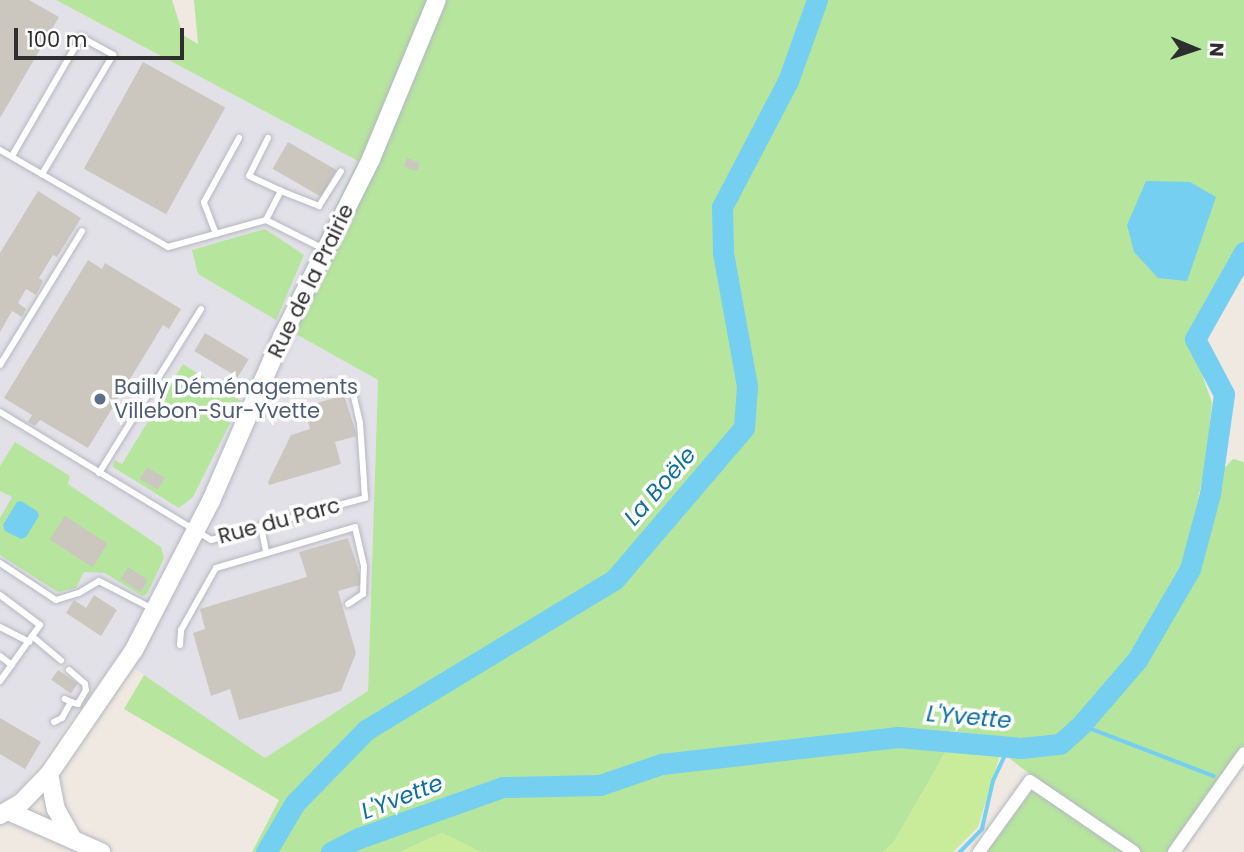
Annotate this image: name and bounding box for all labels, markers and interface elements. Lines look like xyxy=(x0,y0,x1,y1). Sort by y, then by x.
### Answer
scale bar xyxy=(18,14,187,58)
north arrow xyxy=(1160,14,1230,84)
text: 100 m xyxy=(27,25,87,54)
text: N xyxy=(1203,42,1230,57)
street label: Rue de la Prairie xyxy=(263,200,359,362)
place label: Bailly Déménagements Villebon-Sur-Yvette xyxy=(114,374,358,424)
marker: Bailly Déménagements Villebon-Sur-Yvette xyxy=(92,391,108,407)
water label: La Boële xyxy=(618,441,702,531)
street label: Rue du Parc xyxy=(215,493,343,549)
water label: L'Yvette xyxy=(925,700,1013,734)
water label: L'Yvette xyxy=(357,769,447,825)

